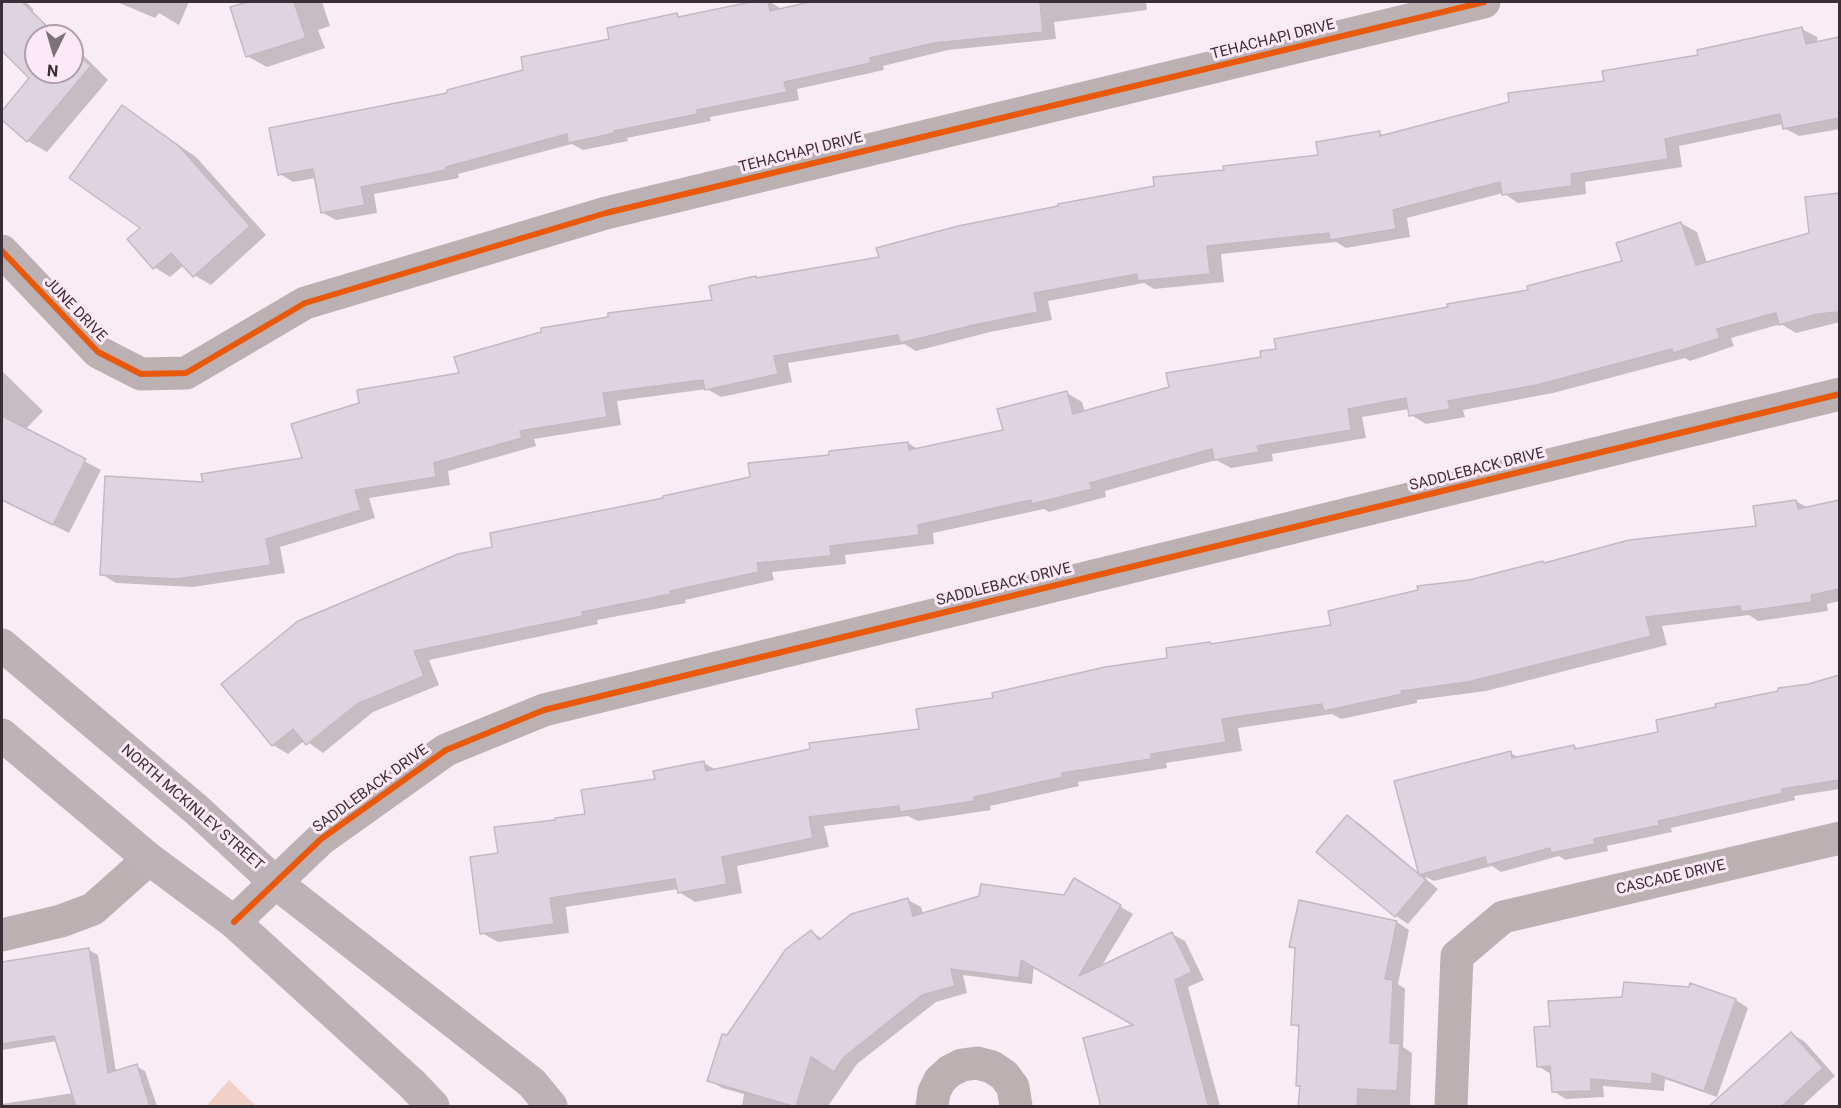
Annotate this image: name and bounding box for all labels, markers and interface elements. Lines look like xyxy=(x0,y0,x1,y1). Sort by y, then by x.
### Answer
street label: TEHACHAPI DRIVE xyxy=(1209,16,1337,64)
north arrow xyxy=(24,24,84,84)
text: N xyxy=(46,60,59,80)
street label: TEHACHAPI DRIVE xyxy=(737,129,865,177)
street label: JUNE DRIVE xyxy=(40,274,110,346)
street label: SADDLEBACK DRIVE xyxy=(1408,445,1546,495)
street label: SADDLEBACK DRIVE xyxy=(935,560,1073,610)
street label: NORTH MCKINLEY STREET xyxy=(117,741,267,875)
street label: SADDLEBACK DRIVE xyxy=(310,741,432,837)
street label: CASCADE DRIVE xyxy=(1615,857,1727,899)

